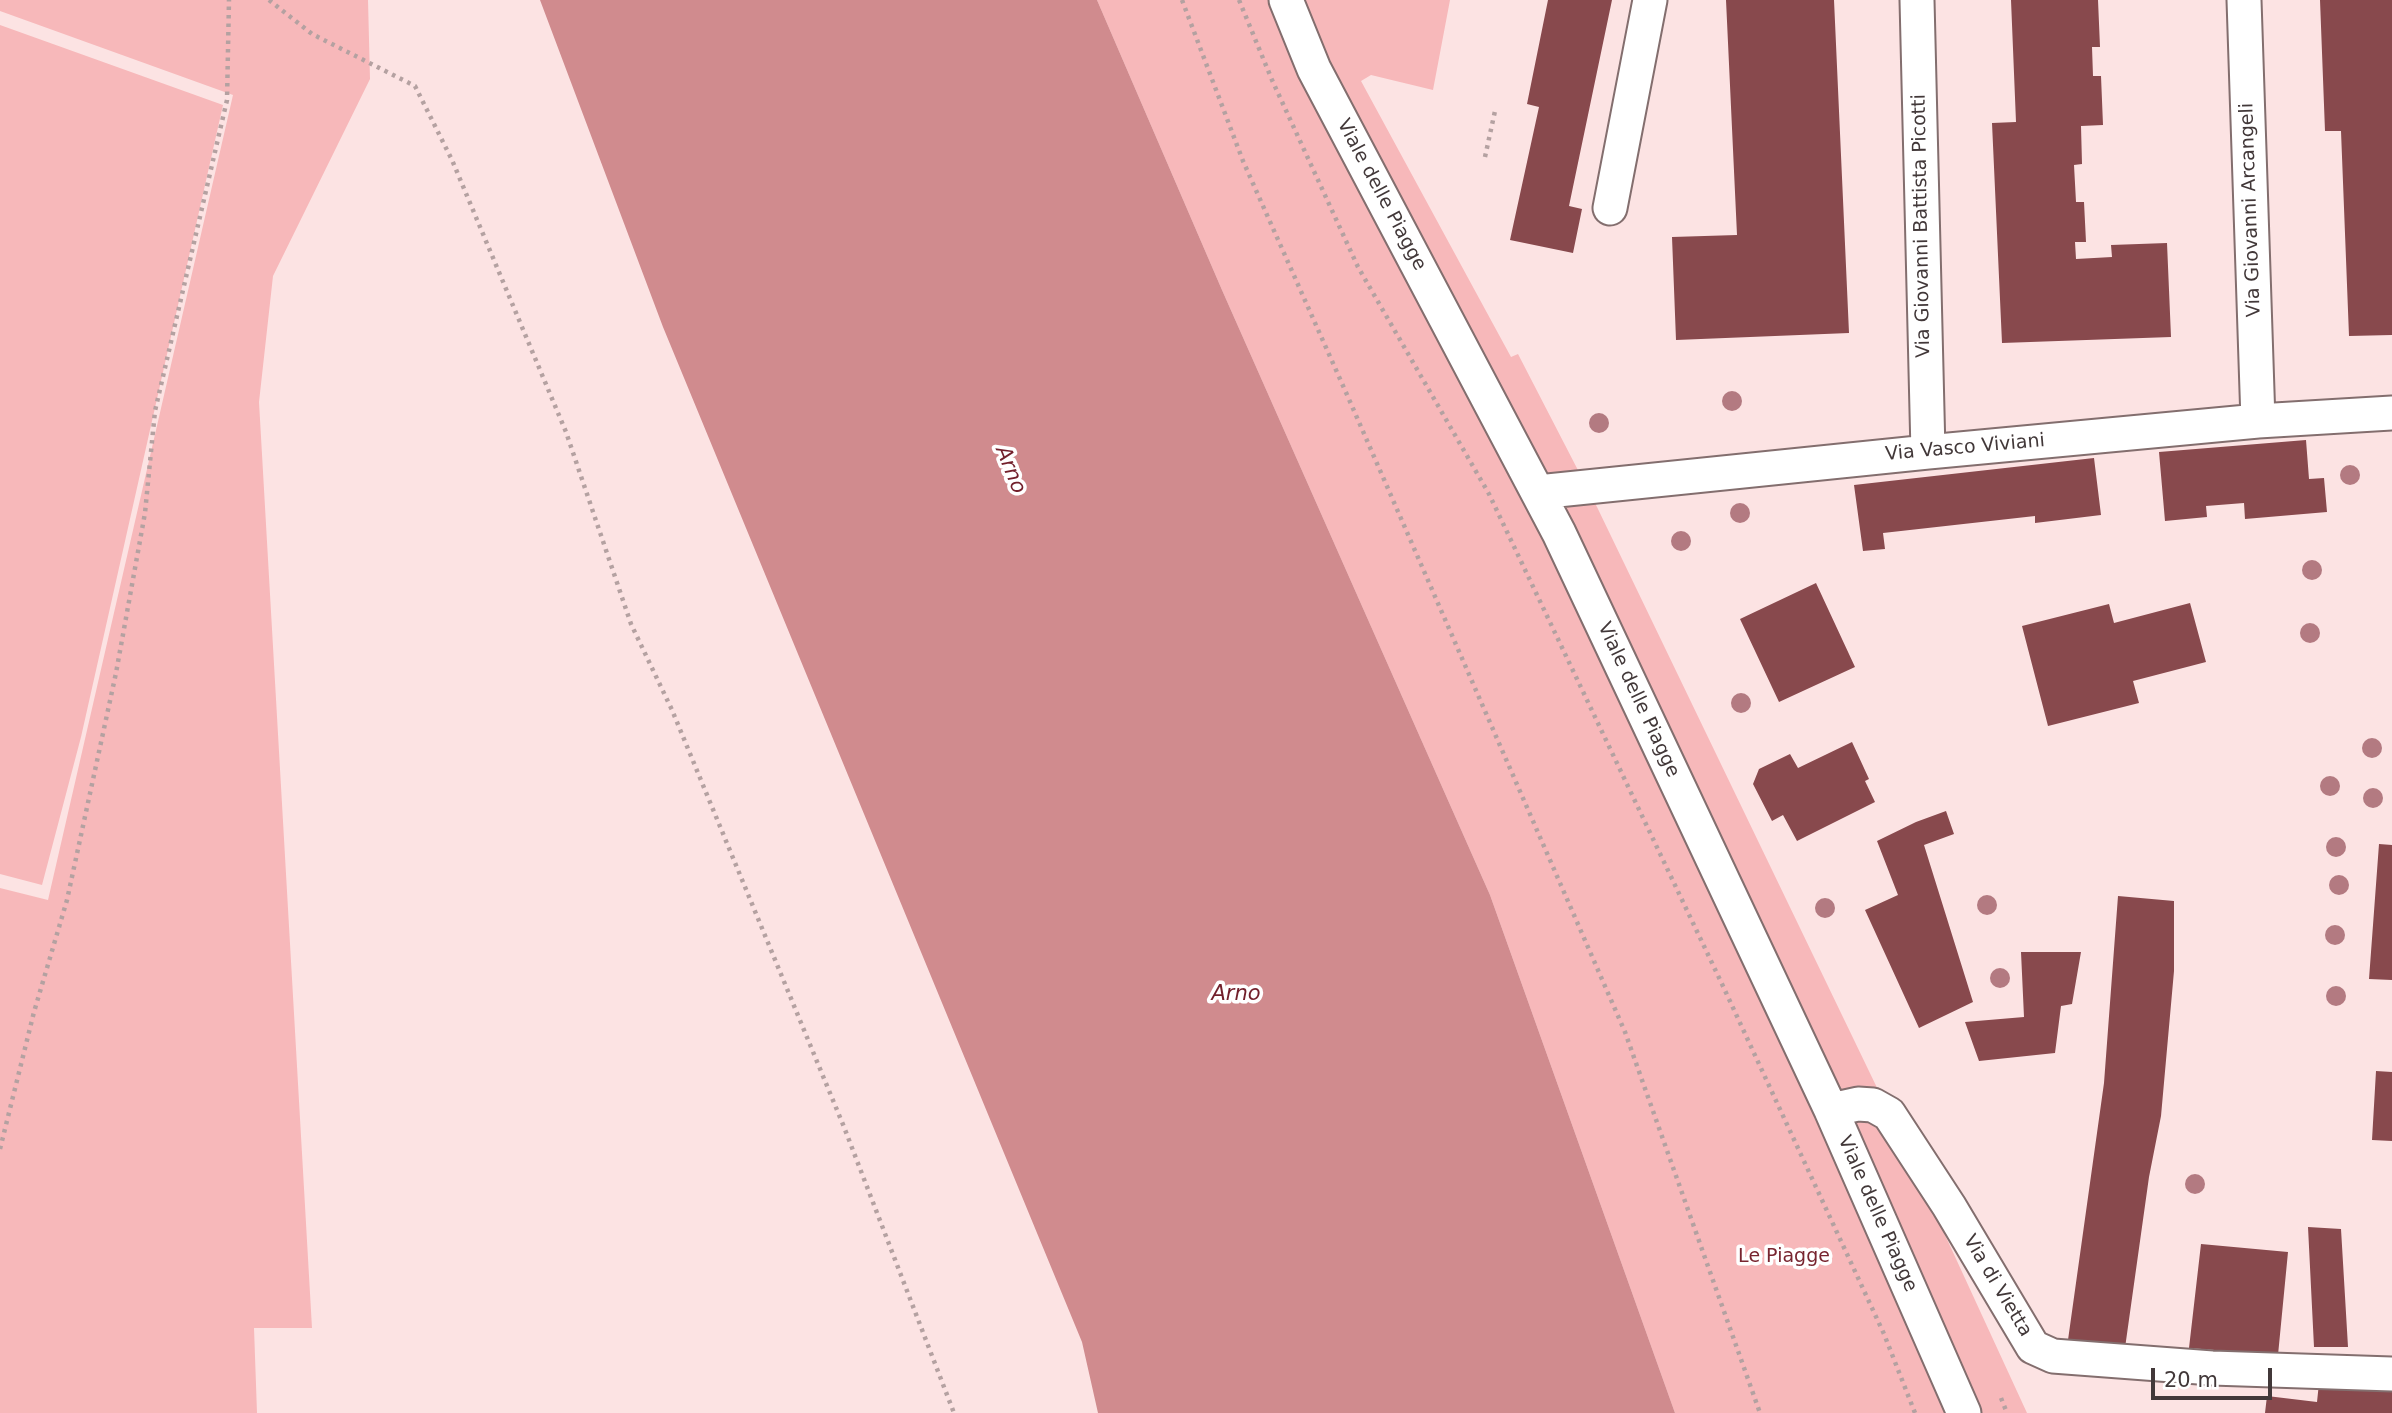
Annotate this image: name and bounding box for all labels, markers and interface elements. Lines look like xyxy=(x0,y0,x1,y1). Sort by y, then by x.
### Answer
street label: Via Giovanni Battista Picotti xyxy=(1908,94,1936,358)
street label: Via Giovanni Arcangeli xyxy=(2236,103,2266,317)
street label: Viale delle Piagge xyxy=(1331,115,1431,275)
street label: Via Vasco Viviani xyxy=(1884,430,2046,466)
water label: Arno xyxy=(989,442,1031,498)
street label: Viale delle Piagge xyxy=(1592,619,1684,781)
water label: Arno xyxy=(1211,982,1261,1008)
street label: Viale delle Piagge xyxy=(1832,1132,1922,1296)
street label: Via di Vietta xyxy=(1958,1231,2036,1341)
park label: Le Piagge xyxy=(1738,1246,1830,1268)
scale bar xyxy=(2154,1354,2275,1398)
text: 20 m xyxy=(2164,1368,2218,1392)

